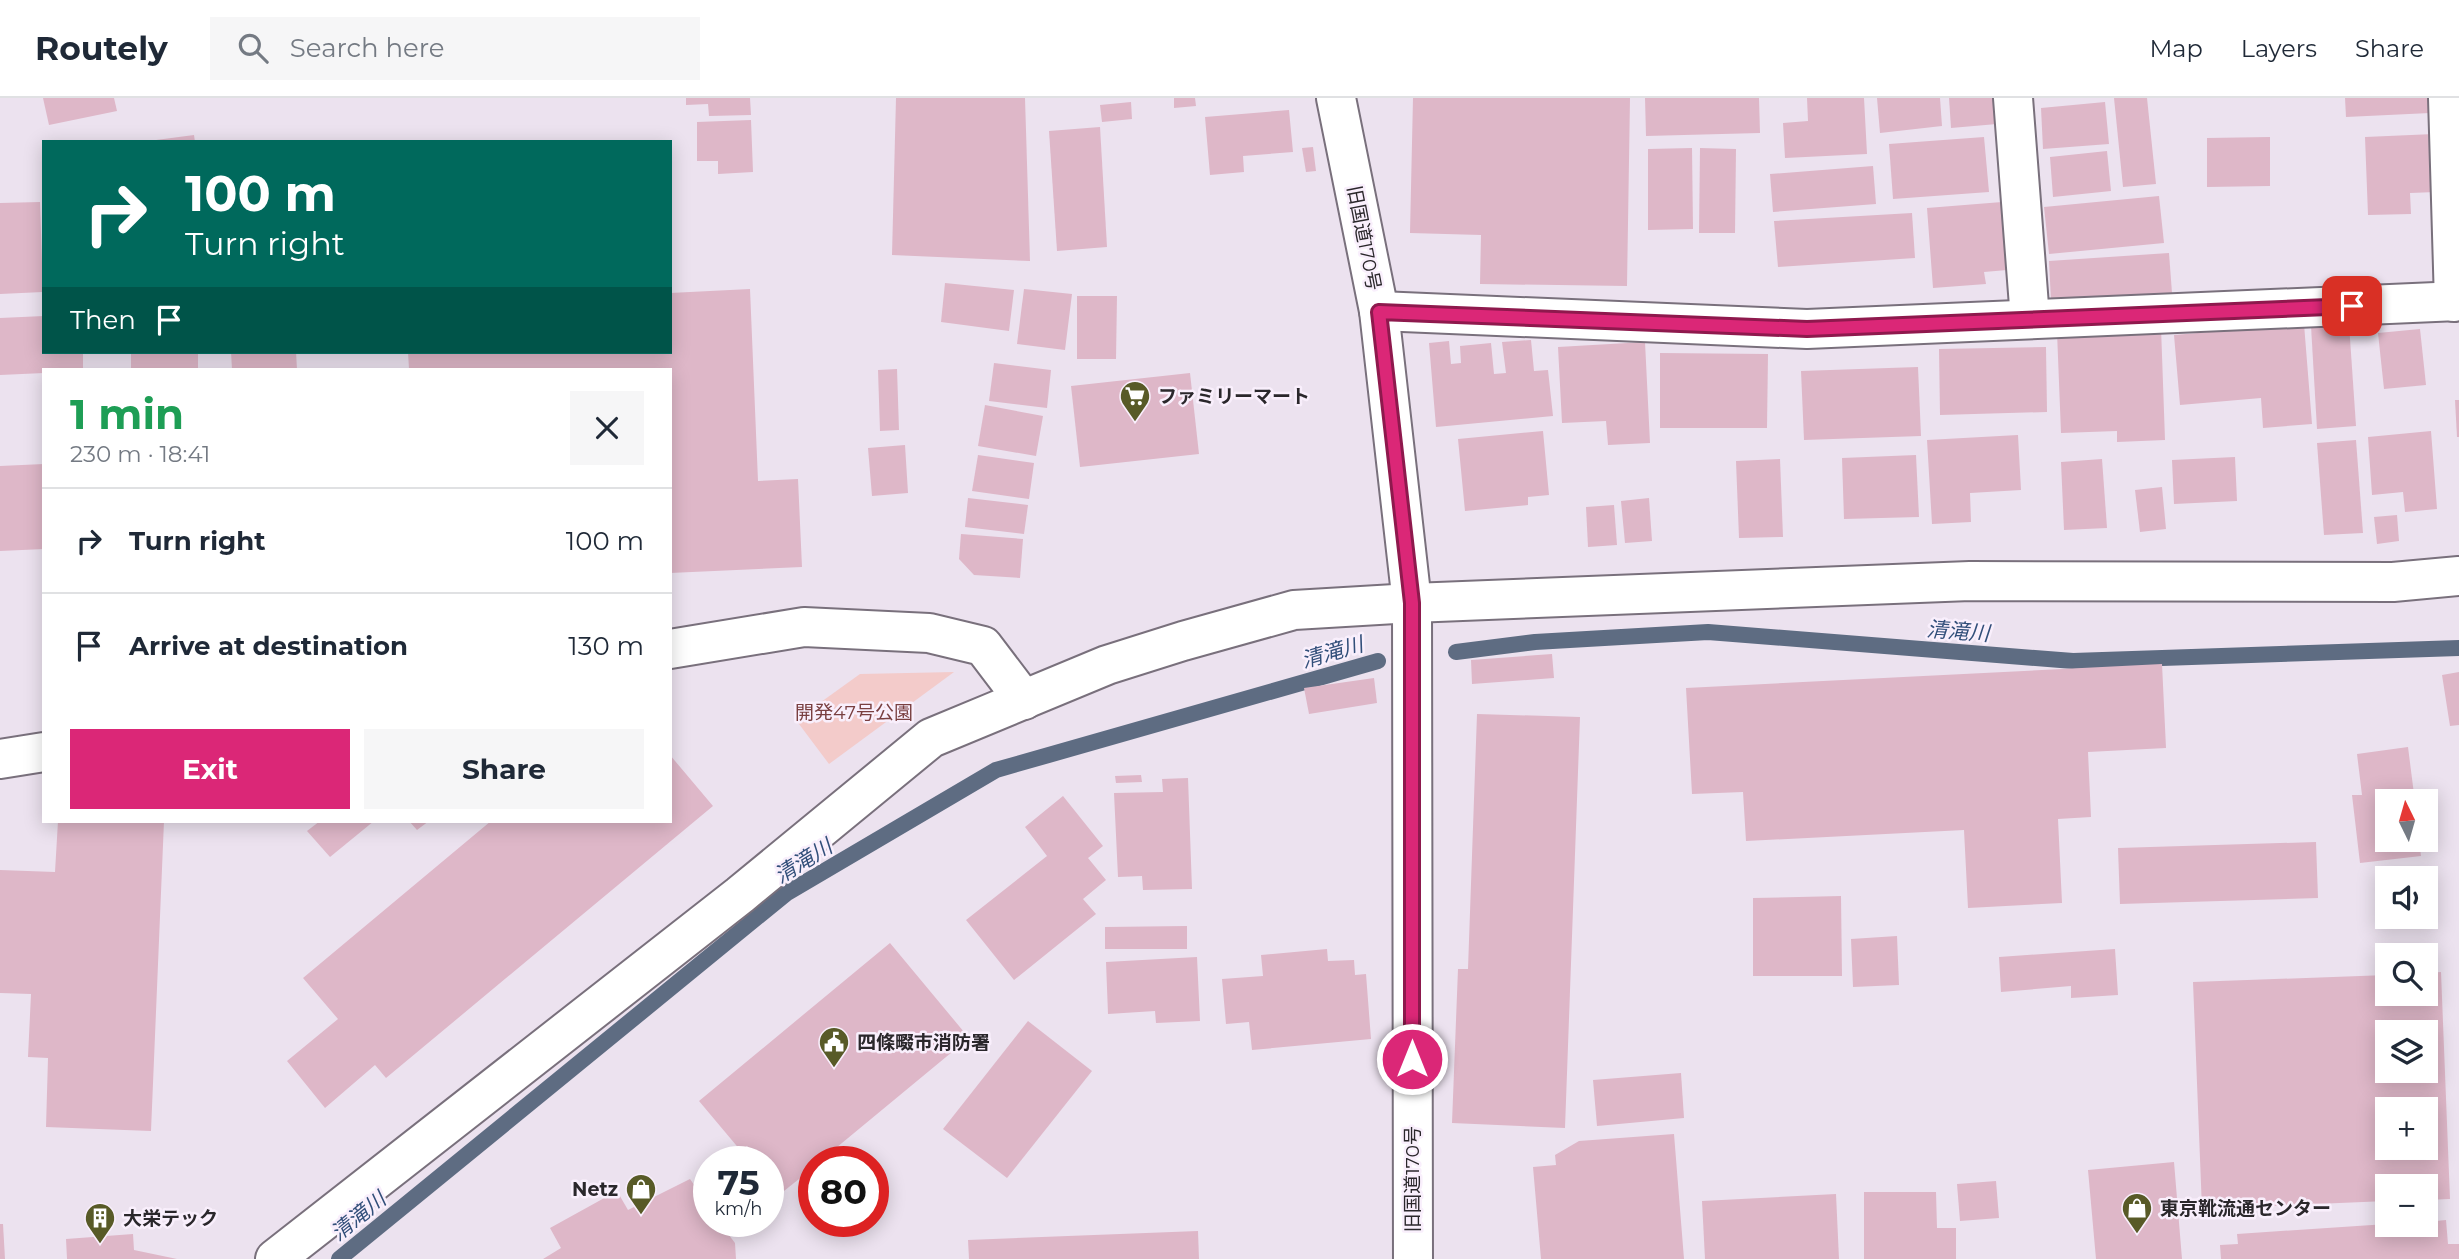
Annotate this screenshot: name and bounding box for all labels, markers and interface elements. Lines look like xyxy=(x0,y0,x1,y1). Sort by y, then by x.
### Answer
search box xyxy=(210,17,700,80)
text: Routely xyxy=(35,28,168,68)
icon: search xyxy=(234,29,272,67)
text: Search here xyxy=(290,32,445,64)
text: Map xyxy=(2149,34,2203,63)
text: Layers xyxy=(2241,34,2317,63)
text: Share xyxy=(2355,34,2424,63)
text: 100 m xyxy=(185,164,336,223)
icon: right xyxy=(70,168,161,259)
street label: 旧国道170号 xyxy=(1343,184,1385,292)
text: Turn right xyxy=(185,224,345,263)
pin xyxy=(2322,276,2382,336)
icon: arrive xyxy=(2333,287,2371,325)
icon: arrive xyxy=(150,301,188,339)
text: Then xyxy=(70,304,136,336)
supermarket icon: ファミリーマート xyxy=(1118,379,1152,423)
place label: ファミリーマート xyxy=(1158,385,1310,408)
text: 1 min xyxy=(70,388,184,440)
button: close xyxy=(570,391,644,465)
text: 230 m · 18:41 xyxy=(70,440,210,468)
icon: right xyxy=(70,522,108,560)
text: Turn right xyxy=(129,525,265,557)
text: 100 m xyxy=(566,525,644,557)
water label: 清滝川 xyxy=(1926,616,1992,646)
icon: arrive xyxy=(70,627,108,665)
text: Arrive at destination xyxy=(129,630,408,662)
text: 130 m xyxy=(568,630,644,662)
water label: 清滝川 xyxy=(1298,631,1368,673)
park label: 開発47号公園 xyxy=(795,701,913,724)
button: Exit xyxy=(70,729,350,809)
button: Share xyxy=(364,729,644,809)
north arrow xyxy=(2375,789,2438,852)
map controls xyxy=(2375,789,2438,1237)
water label: 清滝川 xyxy=(770,833,838,888)
button: sound xyxy=(2375,866,2438,929)
button: search xyxy=(2375,943,2438,1006)
button: layers xyxy=(2375,1020,2438,1083)
position arrow xyxy=(1375,1022,1449,1096)
public building icon: 四條畷市消防署 xyxy=(817,1025,851,1069)
place label: 四條畷市消防署 xyxy=(857,1031,990,1054)
button: + xyxy=(2375,1097,2438,1160)
street label: 旧国道170号 xyxy=(1401,1126,1424,1232)
speed limit sign: 80 xyxy=(798,1146,889,1237)
text: 75 xyxy=(718,1161,759,1204)
shop icon: Netz xyxy=(624,1172,658,1216)
button: − xyxy=(2375,1174,2438,1237)
place label: Netz xyxy=(572,1178,618,1201)
water label: 清滝川 xyxy=(326,1185,392,1246)
shop icon: 東京靴流通センター xyxy=(2120,1191,2154,1235)
place label: 東京靴流通センター xyxy=(2160,1197,2331,1220)
text: km/h xyxy=(714,1198,763,1220)
building icon: 大栄テック xyxy=(83,1201,117,1245)
place label: 大栄テック xyxy=(123,1207,218,1230)

